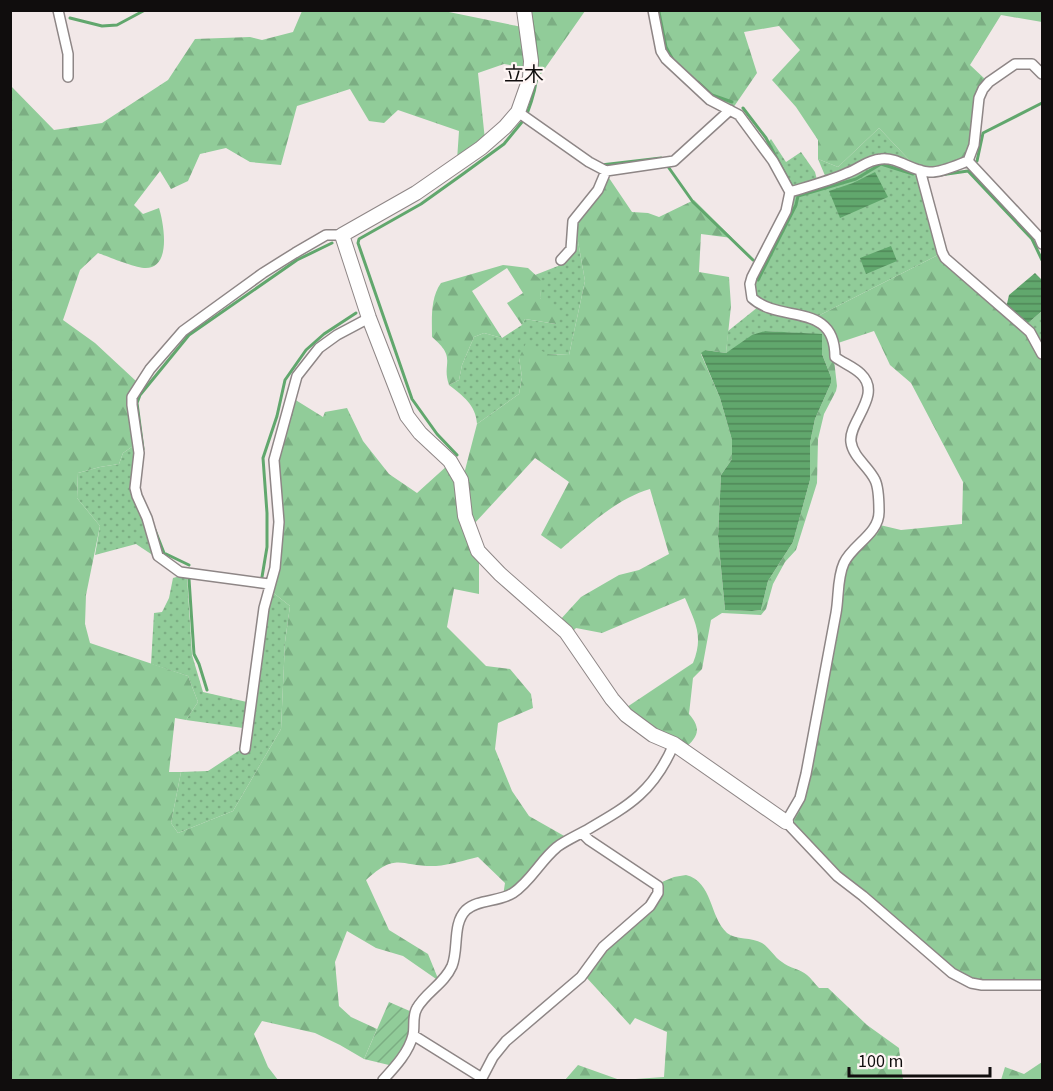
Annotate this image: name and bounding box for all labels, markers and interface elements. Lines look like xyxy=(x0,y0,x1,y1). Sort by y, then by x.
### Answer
district label: 立木 xyxy=(504,61,544,89)
scale bar xyxy=(849,1040,990,1078)
text: 100 m xyxy=(858,1049,903,1074)

